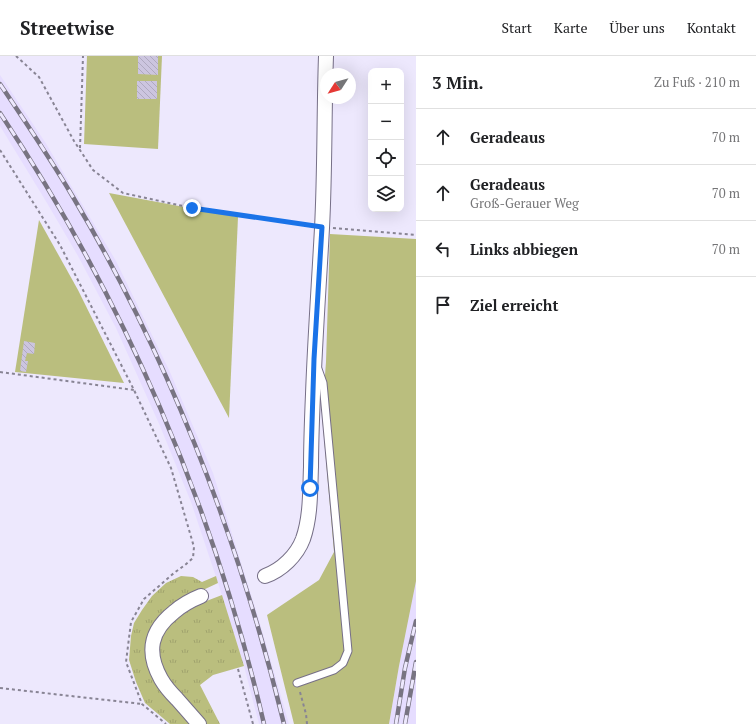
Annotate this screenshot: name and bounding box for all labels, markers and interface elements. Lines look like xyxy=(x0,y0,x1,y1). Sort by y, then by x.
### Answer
text: Streetwise xyxy=(20,15,114,40)
text: Start xyxy=(502,18,532,37)
text: Karte xyxy=(554,18,588,37)
text: Über uns xyxy=(610,18,665,37)
text: Kontakt xyxy=(687,18,736,37)
north arrow xyxy=(320,68,356,104)
map controls xyxy=(368,68,404,212)
button: + xyxy=(368,68,404,104)
text: 3 Min. xyxy=(432,71,484,94)
text: Zu Fuß · 210 m xyxy=(654,73,740,91)
button: − xyxy=(368,104,404,140)
icon: ahead xyxy=(432,126,454,148)
text: Geradeaus xyxy=(470,127,545,147)
text: 70 m xyxy=(712,128,740,146)
button: locate xyxy=(368,140,404,176)
text: Geradeaus xyxy=(470,174,545,194)
button: layers xyxy=(368,176,404,212)
icon: ahead xyxy=(432,182,454,204)
text: 70 m xyxy=(712,184,740,202)
text: Groß-Gerauer Weg xyxy=(470,194,579,212)
route end xyxy=(183,199,201,217)
icon: left xyxy=(432,238,454,260)
text: Links abbiegen xyxy=(470,239,578,259)
text: 70 m xyxy=(712,240,740,258)
icon: arrive xyxy=(432,294,454,316)
text: Ziel erreicht xyxy=(470,295,558,315)
route start xyxy=(301,479,319,497)

